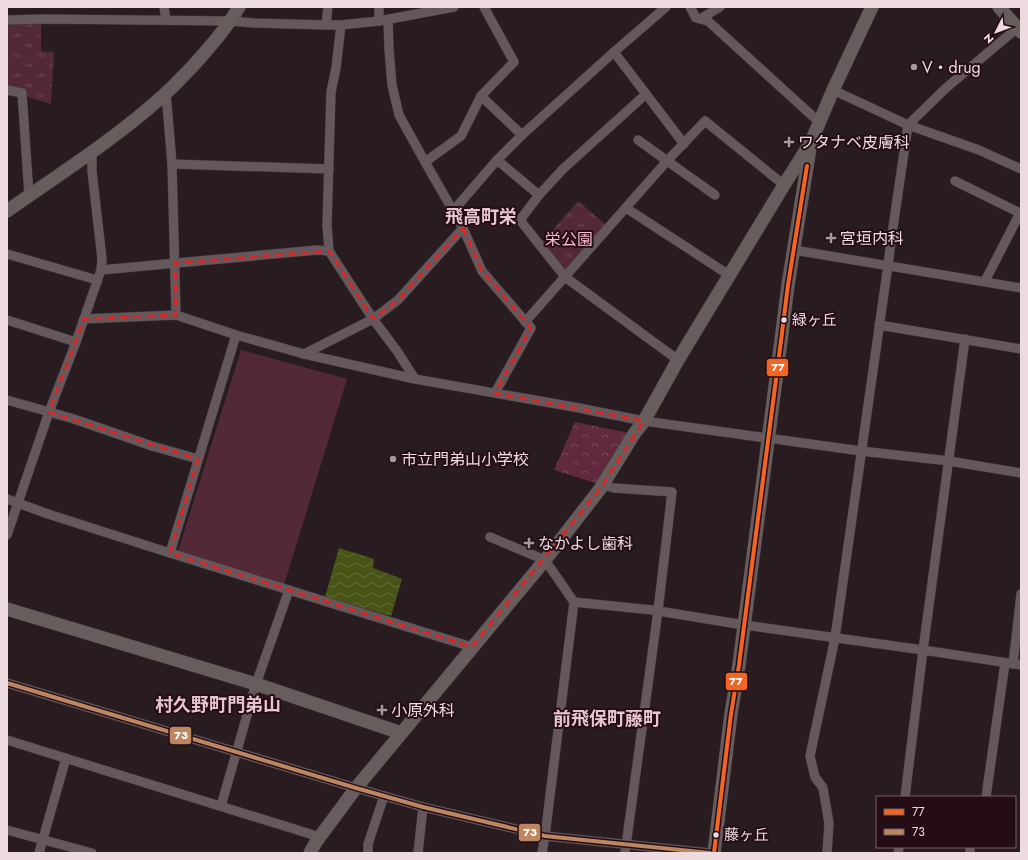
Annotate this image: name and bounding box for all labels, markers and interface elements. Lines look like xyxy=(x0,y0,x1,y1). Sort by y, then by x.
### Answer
north arrow xyxy=(976,12,1016,52)
text: N xyxy=(980,30,997,47)
place label: V・drug xyxy=(922,56,981,79)
marker: V・drug xyxy=(909,62,919,72)
place label: ワタナベ皮膚科 xyxy=(798,131,910,154)
marker: ワタナベ皮膚科 xyxy=(783,136,795,148)
district label: 飛高町栄 xyxy=(445,204,517,230)
place label: 宮垣内科 xyxy=(840,227,904,250)
park label: 栄公園 xyxy=(545,228,593,251)
marker: 宮垣内科 xyxy=(825,232,837,244)
place label: 緑ヶ丘 xyxy=(792,309,837,331)
marker: 緑ヶ丘 xyxy=(779,315,789,325)
line badge: 77 xyxy=(766,358,789,377)
text: 77 xyxy=(771,359,785,375)
place label: 市立門弟山小学校 xyxy=(401,448,529,471)
marker: 市立門弟山小学校 xyxy=(388,454,398,464)
place label: なかよし歯科 xyxy=(538,532,633,555)
marker: なかよし歯科 xyxy=(523,537,535,549)
line badge: 77 xyxy=(725,672,748,691)
text: 77 xyxy=(729,673,743,689)
district label: 村久野町門弟山 xyxy=(155,692,281,718)
place label: 小原外科 xyxy=(391,699,455,722)
marker: 小原外科 xyxy=(376,704,388,716)
district label: 前飛保町藤町 xyxy=(553,706,661,732)
line badge: 73 xyxy=(169,726,192,745)
text: 73 xyxy=(174,727,188,743)
legend xyxy=(876,796,1016,848)
text: 77 xyxy=(912,803,925,821)
line badge: 73 xyxy=(518,823,541,842)
text: 73 xyxy=(912,823,925,841)
text: 73 xyxy=(523,824,537,840)
place label: 藤ヶ丘 xyxy=(724,824,769,846)
marker: 藤ヶ丘 xyxy=(711,830,721,840)

